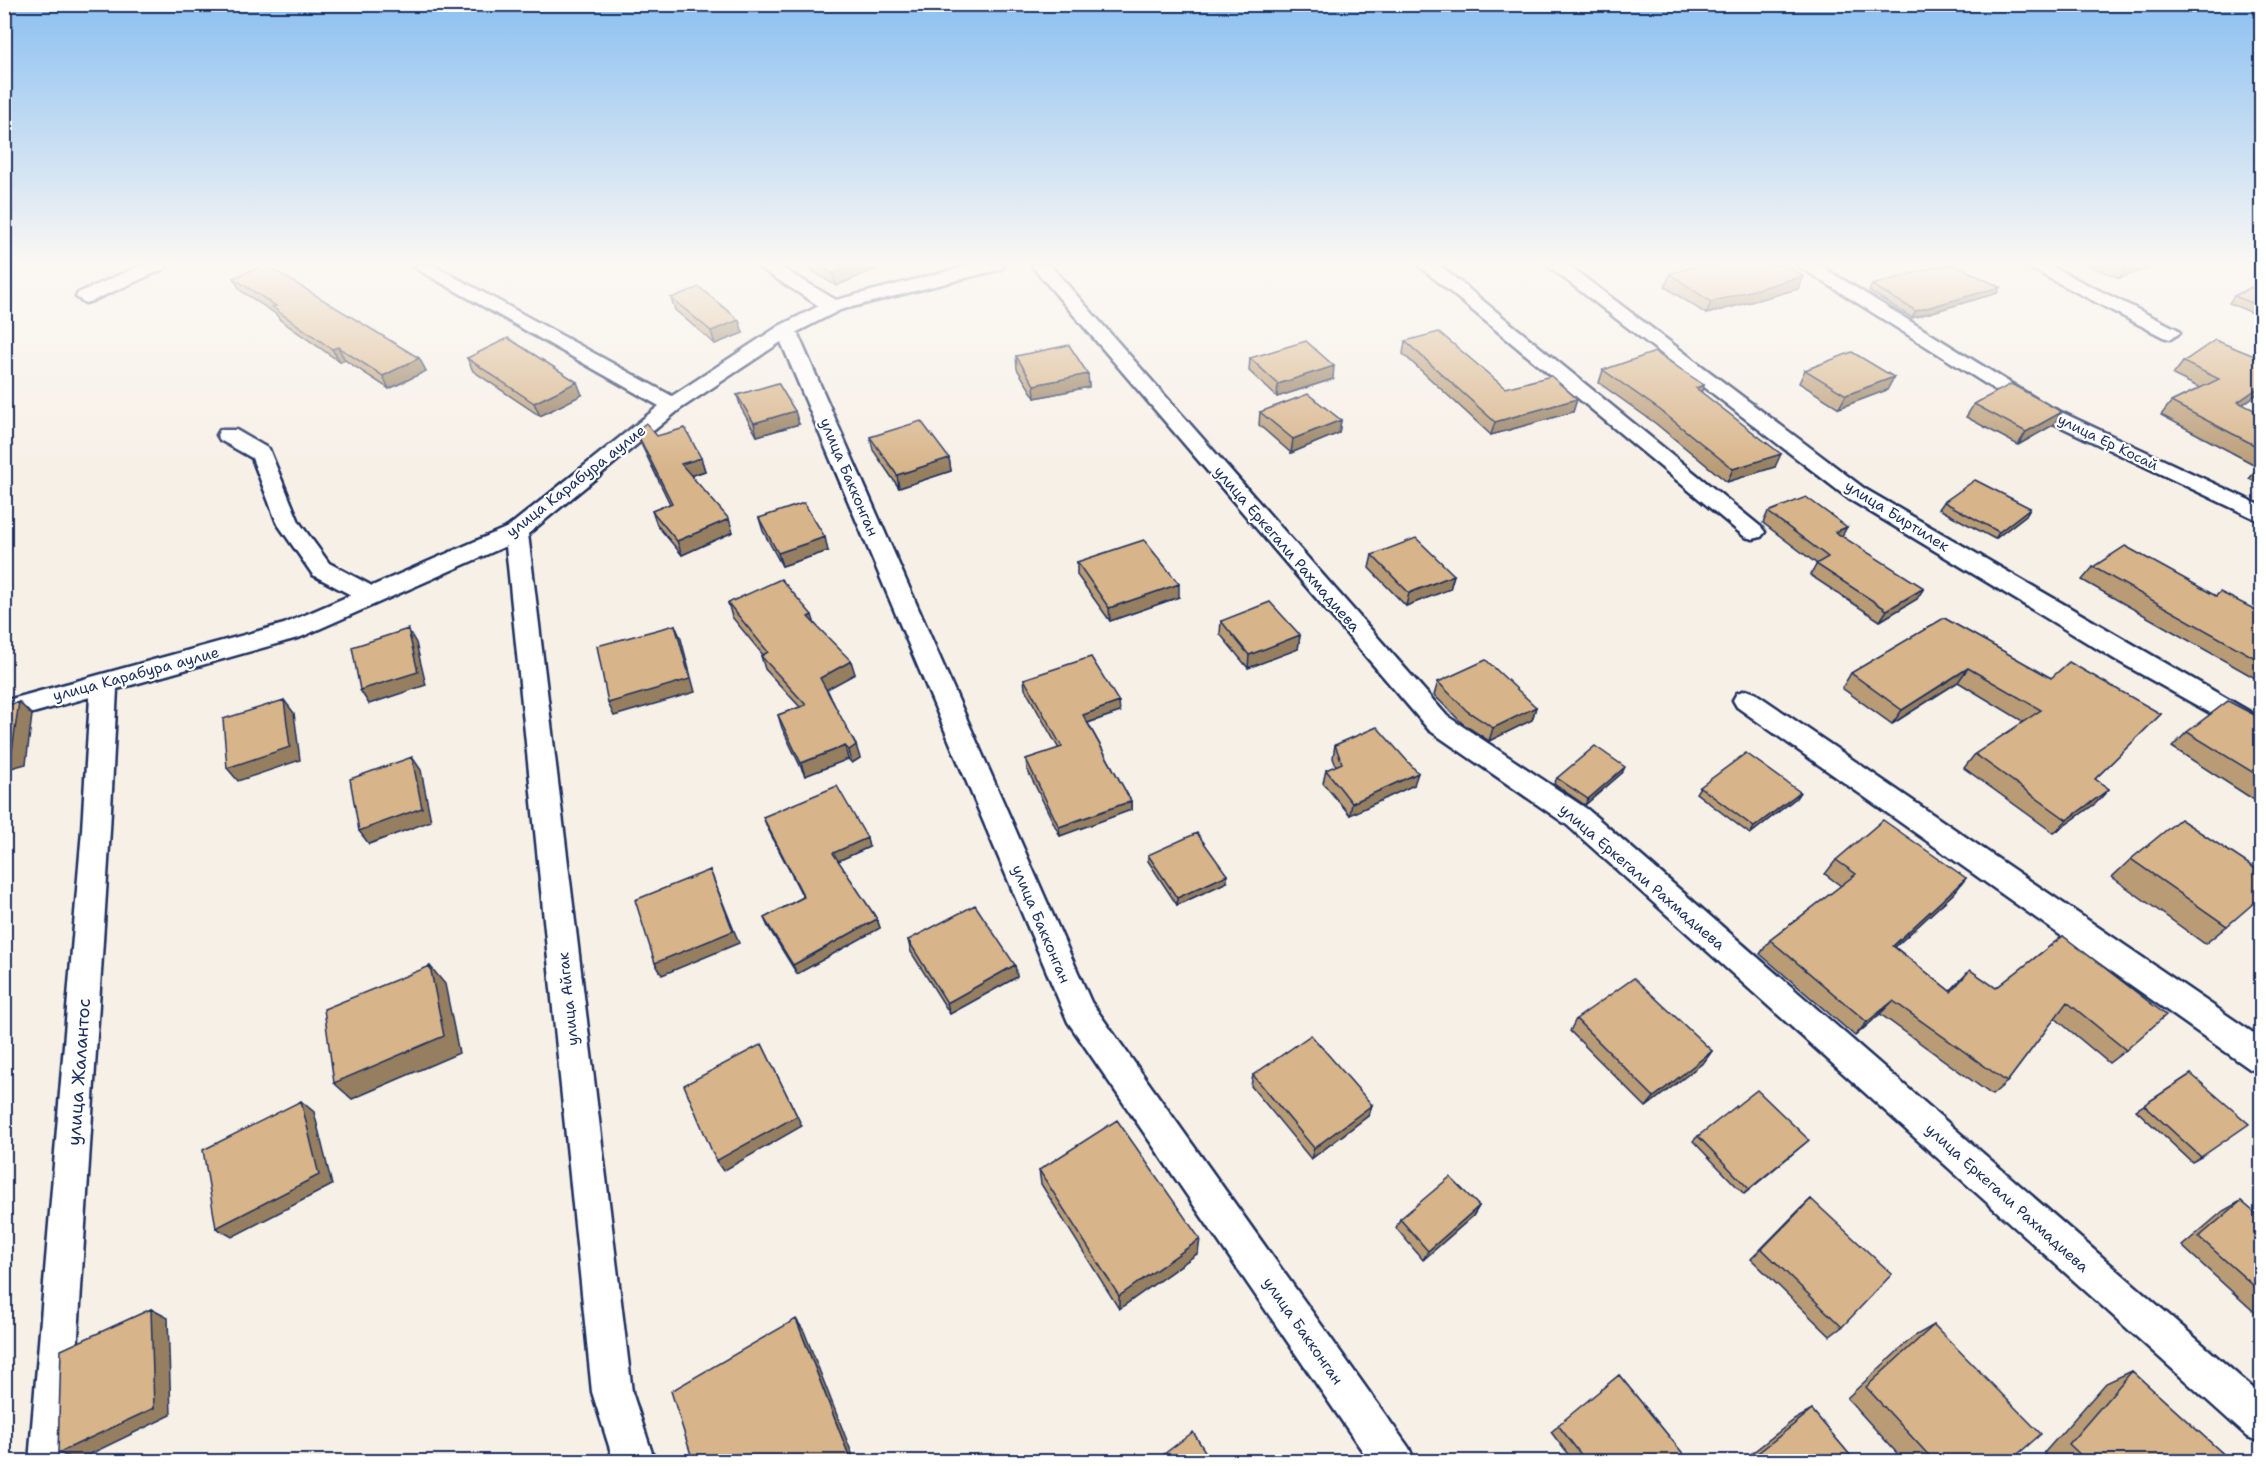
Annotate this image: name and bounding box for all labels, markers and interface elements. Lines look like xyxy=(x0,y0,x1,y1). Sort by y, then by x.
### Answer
street label: улица Ер Косай xyxy=(2055,410,2161,474)
street label: улица Бакконган xyxy=(815,415,883,539)
street label: улица Карабура аулие xyxy=(502,420,650,542)
street label: улица Еркегали Рахмадиева xyxy=(1209,462,1365,637)
street label: улица Биртилек xyxy=(1841,476,1953,556)
street label: улица Карабура аулие xyxy=(51,642,221,706)
street label: улица Еркегали Рахмадиева xyxy=(1555,799,1730,955)
street label: улица Бакконган xyxy=(1007,862,1075,986)
street label: улица Айгак xyxy=(553,951,583,1047)
street label: улица Жалантос xyxy=(62,997,96,1147)
street label: улица Еркегали Рахмадиева xyxy=(1921,1119,2093,1277)
street label: улица Бакконган xyxy=(1258,1273,1348,1389)

